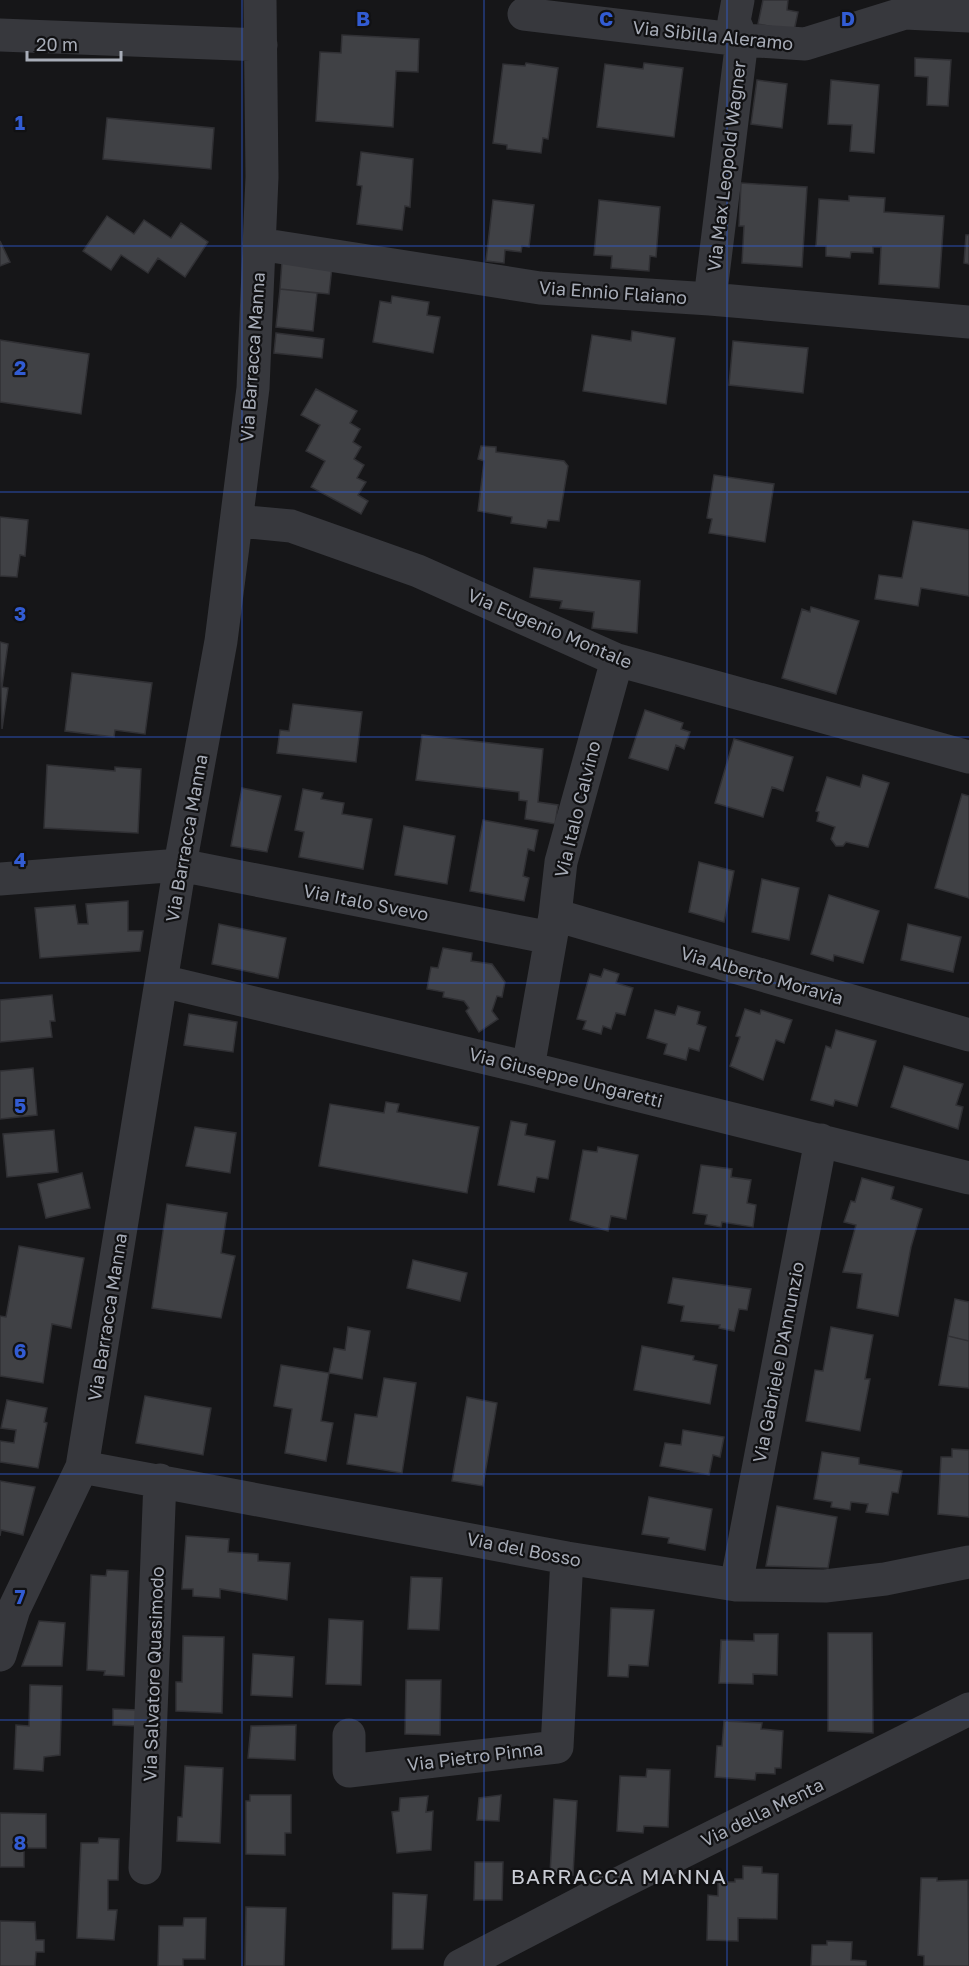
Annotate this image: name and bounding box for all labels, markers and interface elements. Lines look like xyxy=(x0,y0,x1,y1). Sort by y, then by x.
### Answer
text: B xyxy=(356,6,370,30)
text: C xyxy=(599,6,613,30)
text: D xyxy=(841,6,855,30)
street label: Via Sibilla Aleramo xyxy=(632,16,794,54)
scale bar xyxy=(27,24,122,62)
text: 20 m xyxy=(36,33,78,55)
street label: Via Max Leopold Wagner xyxy=(702,59,750,273)
text: 1 xyxy=(15,110,25,134)
street label: Via Barracca Manna xyxy=(235,271,269,443)
street label: Via Ennio Flaiano xyxy=(538,276,688,308)
text: 2 xyxy=(14,355,26,379)
street label: Via Eugenio Montale xyxy=(464,583,636,673)
text: 3 xyxy=(14,601,26,625)
street label: Via Italo Calvino xyxy=(549,738,605,880)
street label: Via Barracca Manna xyxy=(160,752,212,924)
text: 4 xyxy=(14,847,26,871)
street label: Via Italo Svevo xyxy=(302,879,430,925)
street label: Via Alberto Moravia xyxy=(678,941,846,1009)
street label: Via Giuseppe Ungaretti xyxy=(467,1042,665,1112)
text: 5 xyxy=(14,1093,26,1117)
street label: Via Barracca Manna xyxy=(83,1231,131,1403)
street label: Via Gabriele D'Annunzio xyxy=(748,1260,808,1464)
text: 6 xyxy=(14,1338,26,1362)
street label: Via del Bosso xyxy=(465,1527,583,1571)
street label: Via Salvatore Quasimodo xyxy=(138,1566,168,1782)
text: 7 xyxy=(15,1584,26,1608)
street label: Via Pietro Pinna xyxy=(406,1737,544,1775)
street label: Via della Menta xyxy=(697,1773,827,1851)
text: 8 xyxy=(14,1830,26,1854)
district label: BARRACCA MANNA xyxy=(511,1863,727,1889)

